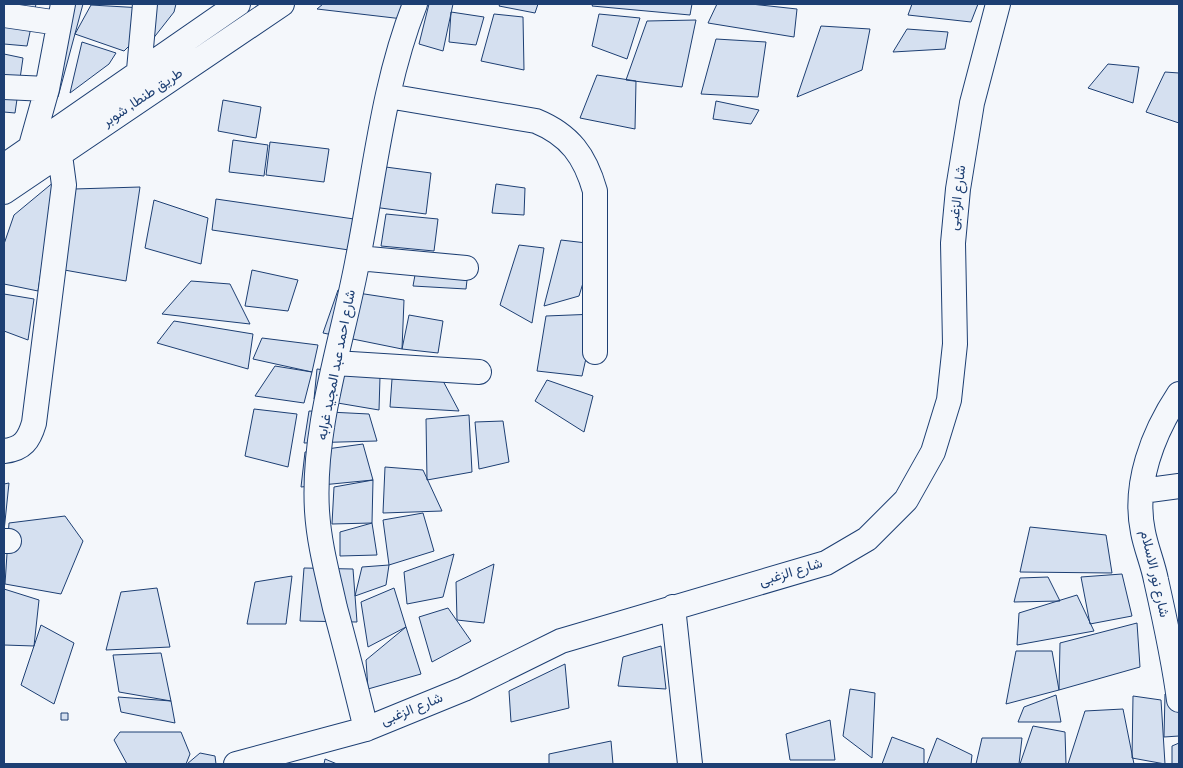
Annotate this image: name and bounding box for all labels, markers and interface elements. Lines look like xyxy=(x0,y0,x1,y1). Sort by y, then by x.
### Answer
street label: طريق طنطا, شوبر xyxy=(99,65,186,132)
street label: شارع الزغبى xyxy=(946,164,971,232)
street label: شارع احمد عبد المجيد غرابه xyxy=(314,288,361,442)
street label: شارع نور الاسلام xyxy=(1135,529,1172,619)
street label: شارع الزغبى xyxy=(757,555,825,592)
street label: شارع الزغبى xyxy=(378,690,446,731)

